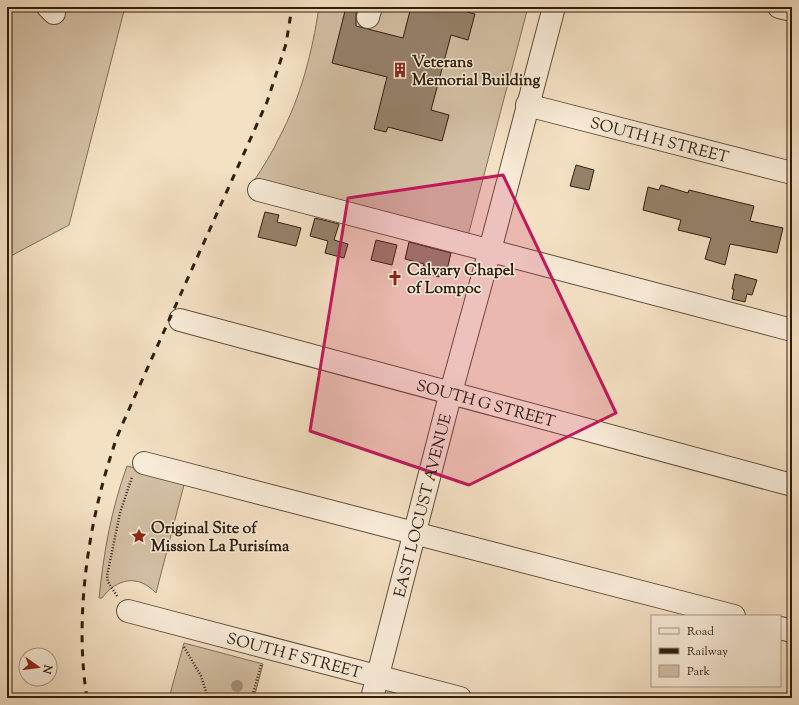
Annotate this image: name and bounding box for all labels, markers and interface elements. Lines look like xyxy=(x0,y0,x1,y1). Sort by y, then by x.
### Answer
place label: Veterans Memorial Building xyxy=(412,52,541,93)
building icon: Veterans Memorial Building xyxy=(391,61,409,79)
street label: SOUTH H STREET xyxy=(587,113,731,170)
place label: Calvary Chapel of Lompoc xyxy=(407,260,515,301)
church icon: Calvary Chapel of Lompoc xyxy=(386,269,404,287)
street label: SOUTH G STREET xyxy=(413,375,557,435)
street label: EAST LOCUST AVENUE xyxy=(389,411,459,600)
place label: Original Site of Mission La Purisíma xyxy=(151,518,290,559)
place icon: Original Site of Mission La Purisíma xyxy=(130,527,148,545)
legend xyxy=(651,615,781,687)
text: Road xyxy=(687,623,714,641)
street label: SOUTH F STREET xyxy=(224,628,364,686)
text: Railway xyxy=(687,643,728,661)
north arrow xyxy=(18,647,58,687)
text: N xyxy=(38,662,56,676)
text: Park xyxy=(687,663,710,681)

